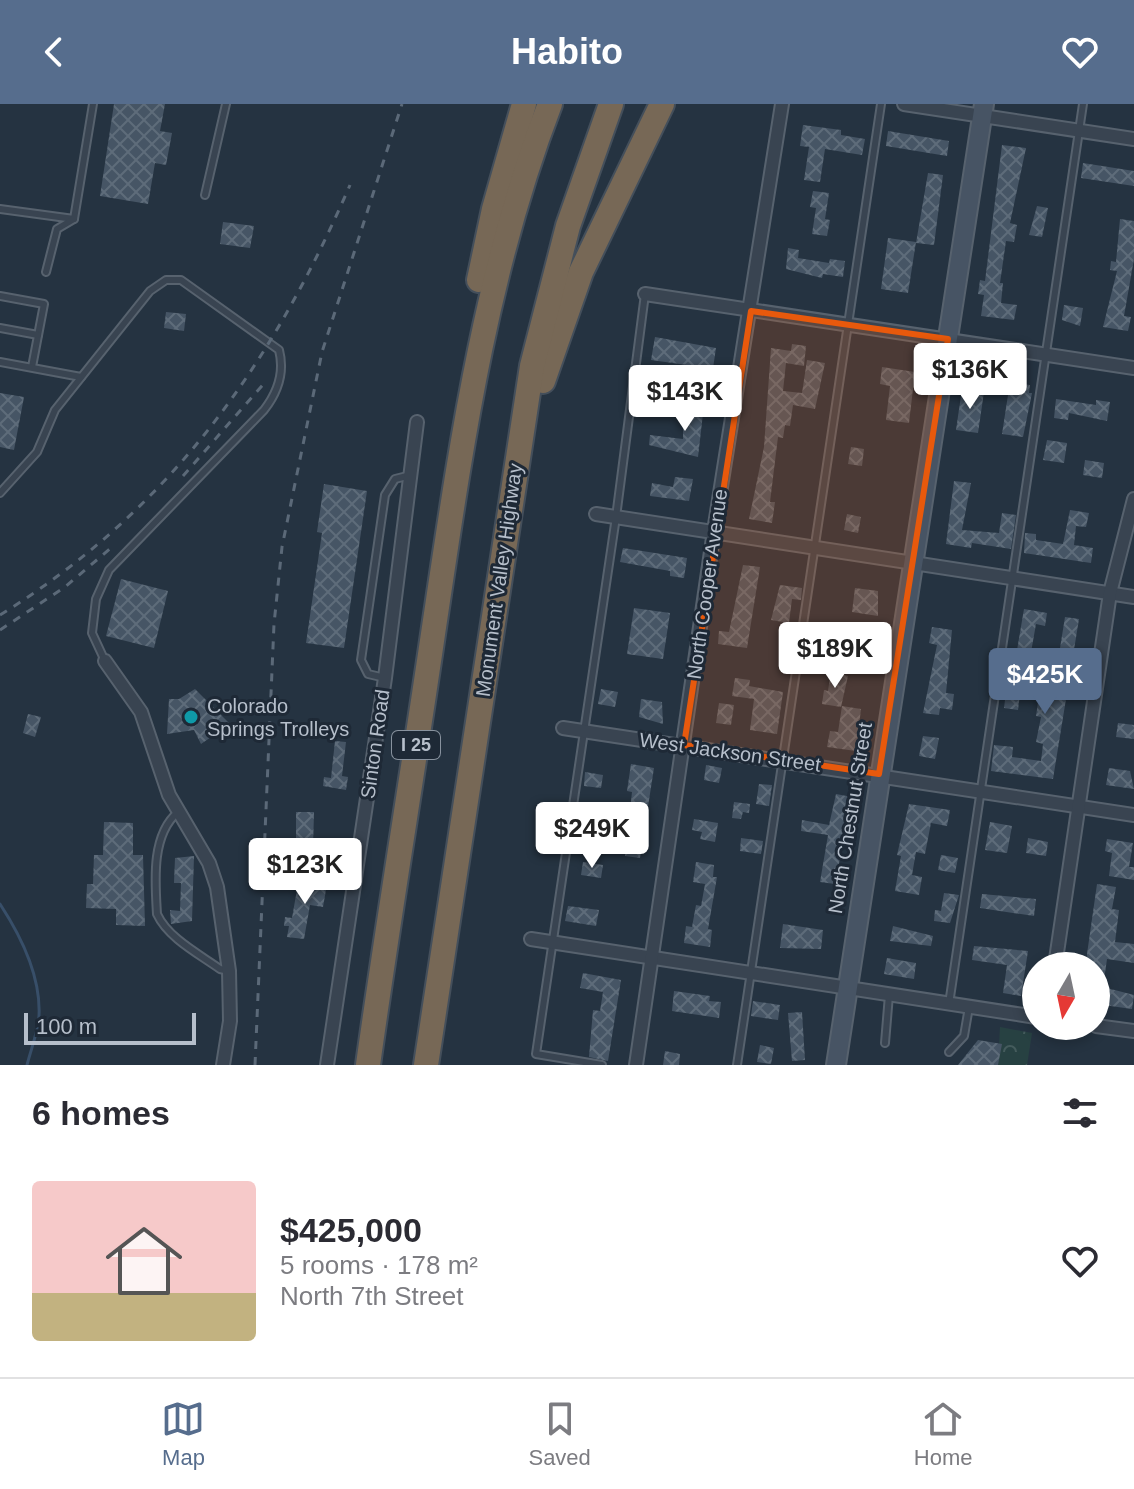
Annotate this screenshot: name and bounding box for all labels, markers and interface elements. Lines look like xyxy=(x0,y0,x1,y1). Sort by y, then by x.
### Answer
icon: back xyxy=(32,30,76,74)
icon: heart xyxy=(1058,30,1102,74)
text: Habito xyxy=(511,31,623,72)
pin: $136K xyxy=(914,343,1026,411)
text: $136K xyxy=(932,354,1008,384)
pin: $143K xyxy=(629,365,741,433)
text: $143K xyxy=(647,376,723,406)
street label: Monument Valley Highway xyxy=(472,462,526,698)
street label: North Cooper Avenue xyxy=(683,487,731,681)
pin: $189K xyxy=(779,622,891,690)
text: $189K xyxy=(797,633,873,663)
pin: $425K xyxy=(989,648,1101,716)
text: $425K xyxy=(1007,659,1083,689)
street label: Sinton Road xyxy=(356,688,394,800)
place label: Colorado Springs Trolleys xyxy=(207,695,349,740)
marker: Colorado Springs Trolleys xyxy=(182,708,200,726)
street label: North Chestnut Street xyxy=(824,720,876,915)
street label: West Jackson Street xyxy=(638,728,823,776)
road number: I 25 xyxy=(392,731,440,759)
pin: $249K xyxy=(536,802,648,870)
text: $249K xyxy=(554,813,630,843)
pin: $123K xyxy=(249,838,361,906)
text: $123K xyxy=(267,849,343,879)
north arrow xyxy=(1022,952,1110,1040)
map controls xyxy=(1022,952,1110,1040)
scale bar xyxy=(24,1009,196,1045)
text: 100 m xyxy=(36,1014,97,1039)
icon: filters xyxy=(1058,1091,1102,1135)
text: 6 homes xyxy=(32,1094,170,1132)
text: $425,000 xyxy=(280,1211,422,1249)
icon: home xyxy=(96,1213,192,1309)
icon: heart xyxy=(1058,1239,1102,1283)
text: 5 rooms · 178 m² xyxy=(280,1250,478,1280)
text: North 7th Street xyxy=(280,1281,464,1311)
tab: Map xyxy=(161,1397,205,1471)
tab: Saved xyxy=(528,1397,591,1471)
tab: Home xyxy=(914,1397,973,1471)

